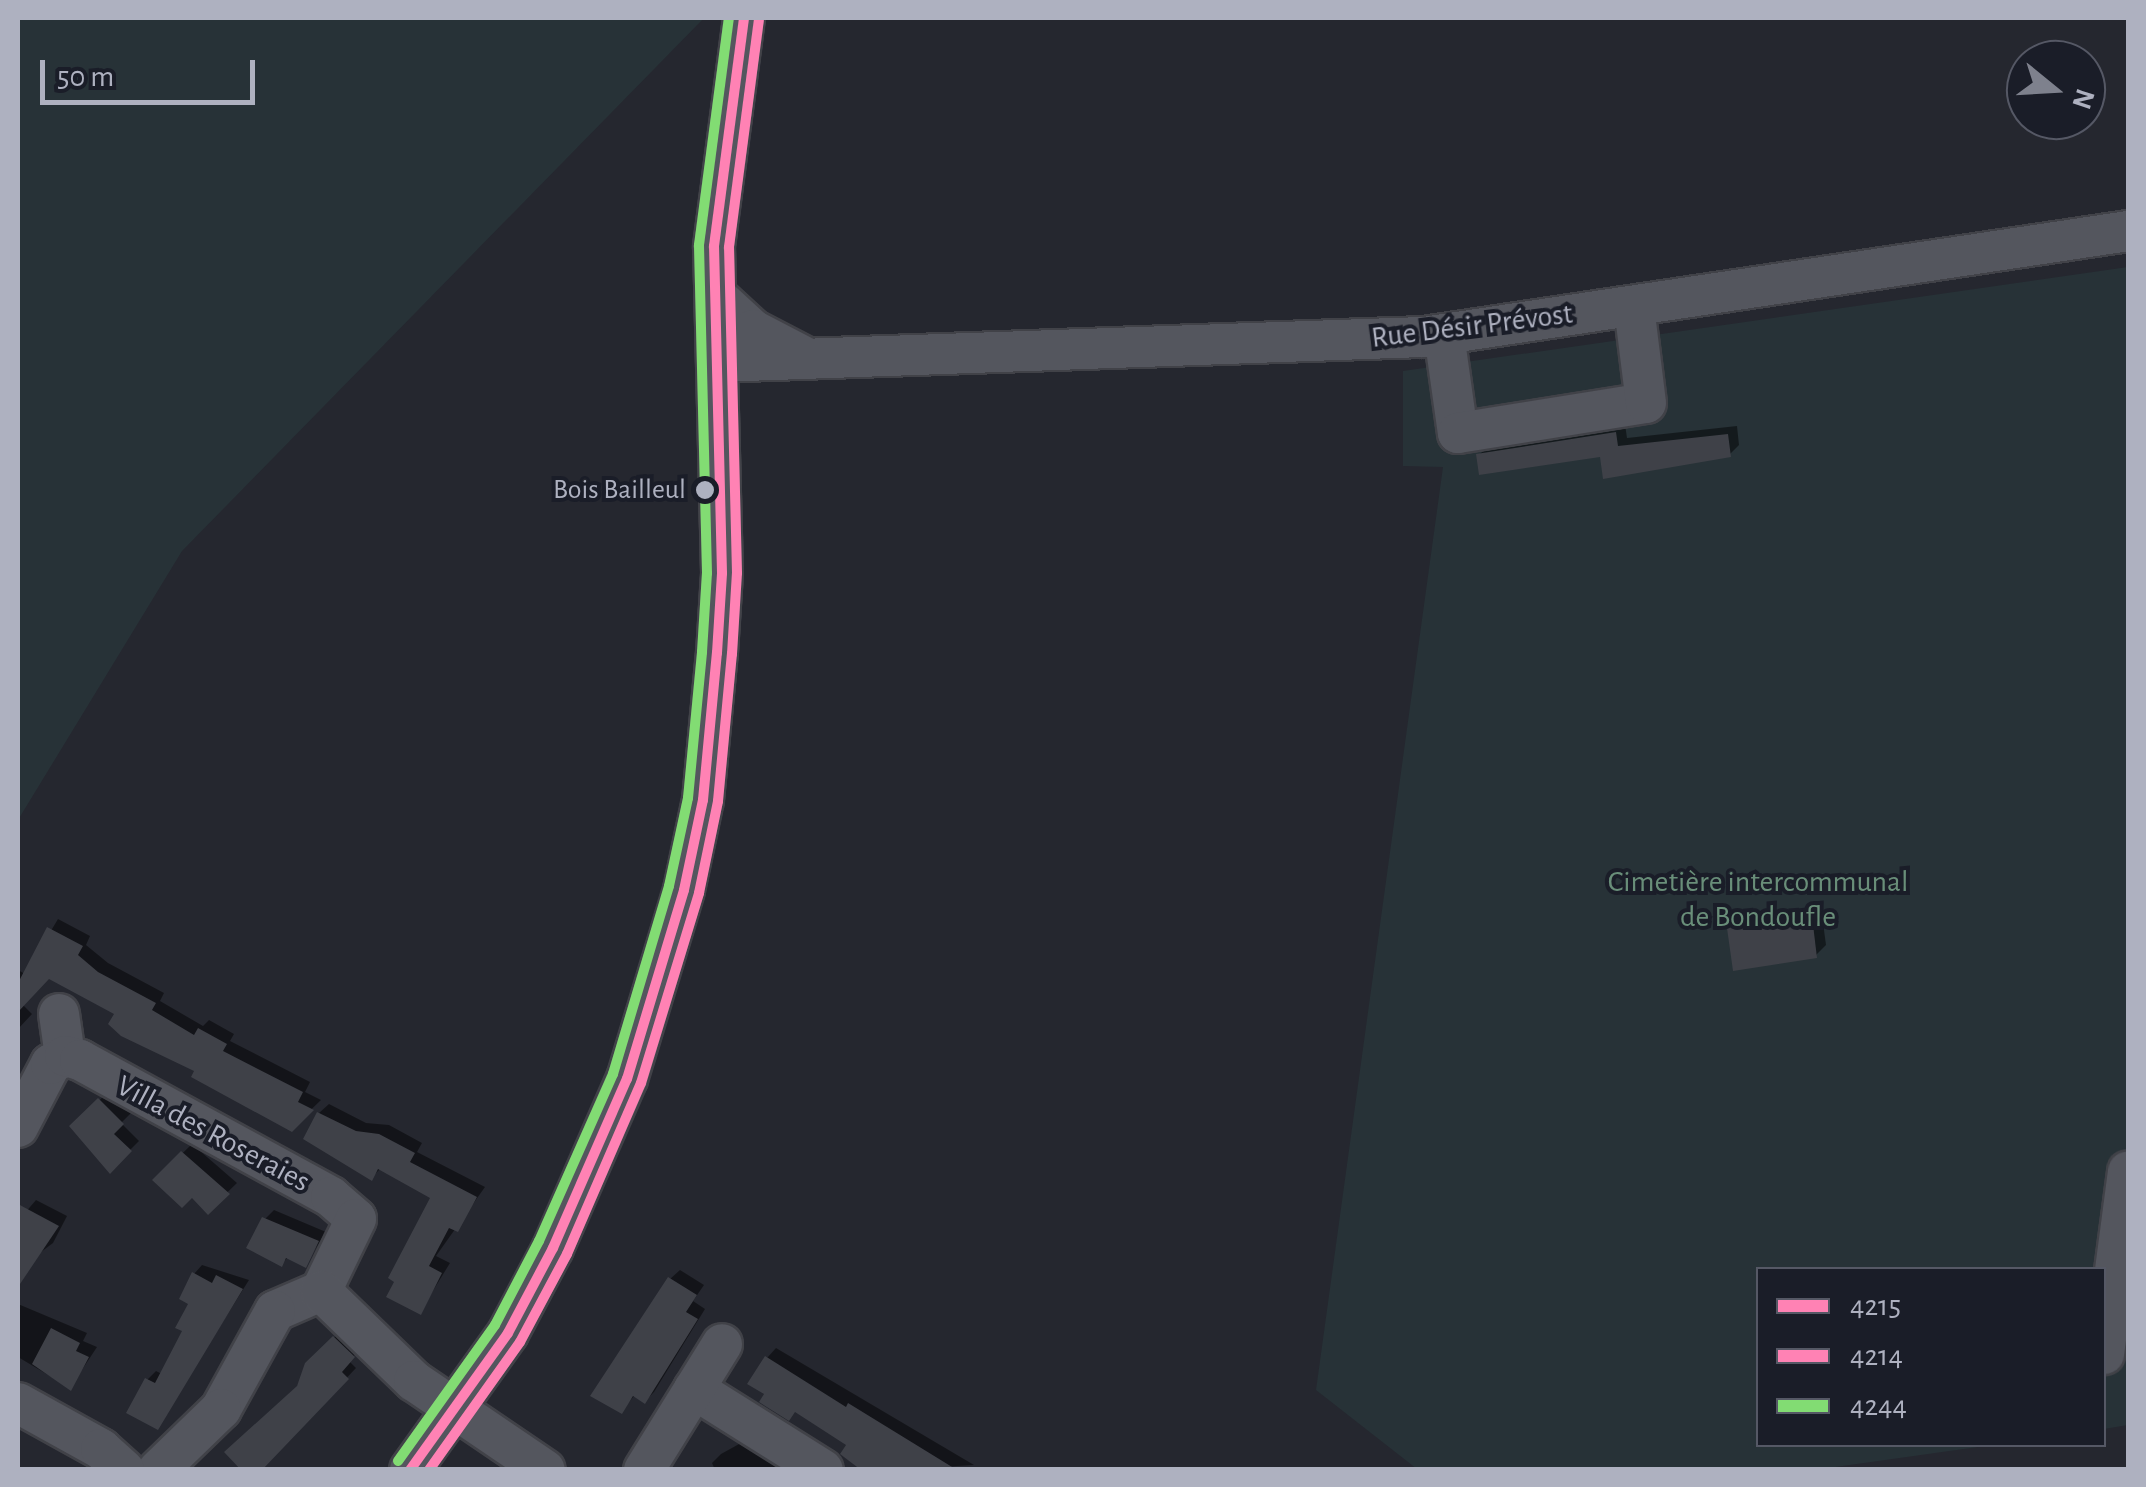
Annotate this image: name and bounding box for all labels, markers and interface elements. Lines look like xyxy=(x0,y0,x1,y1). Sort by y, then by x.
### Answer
scale bar xyxy=(45,40,260,102)
north arrow xyxy=(2006,40,2106,140)
text: 50 m xyxy=(57,62,114,92)
text: N xyxy=(2066,85,2099,112)
street label: Rue Désir Prévost xyxy=(1369,296,1575,356)
place label: Bois Bailleul xyxy=(553,473,686,507)
marker: Bois Bailleul xyxy=(695,480,715,500)
park label: Cimetière intercommunal de Bondoufle xyxy=(1608,864,1908,934)
street label: Villa des Roseraies xyxy=(110,1068,316,1200)
legend xyxy=(1756,1267,2106,1447)
text: 4215 xyxy=(1850,1291,1901,1321)
text: 4214 xyxy=(1850,1341,1903,1371)
text: 4244 xyxy=(1850,1391,1907,1421)

